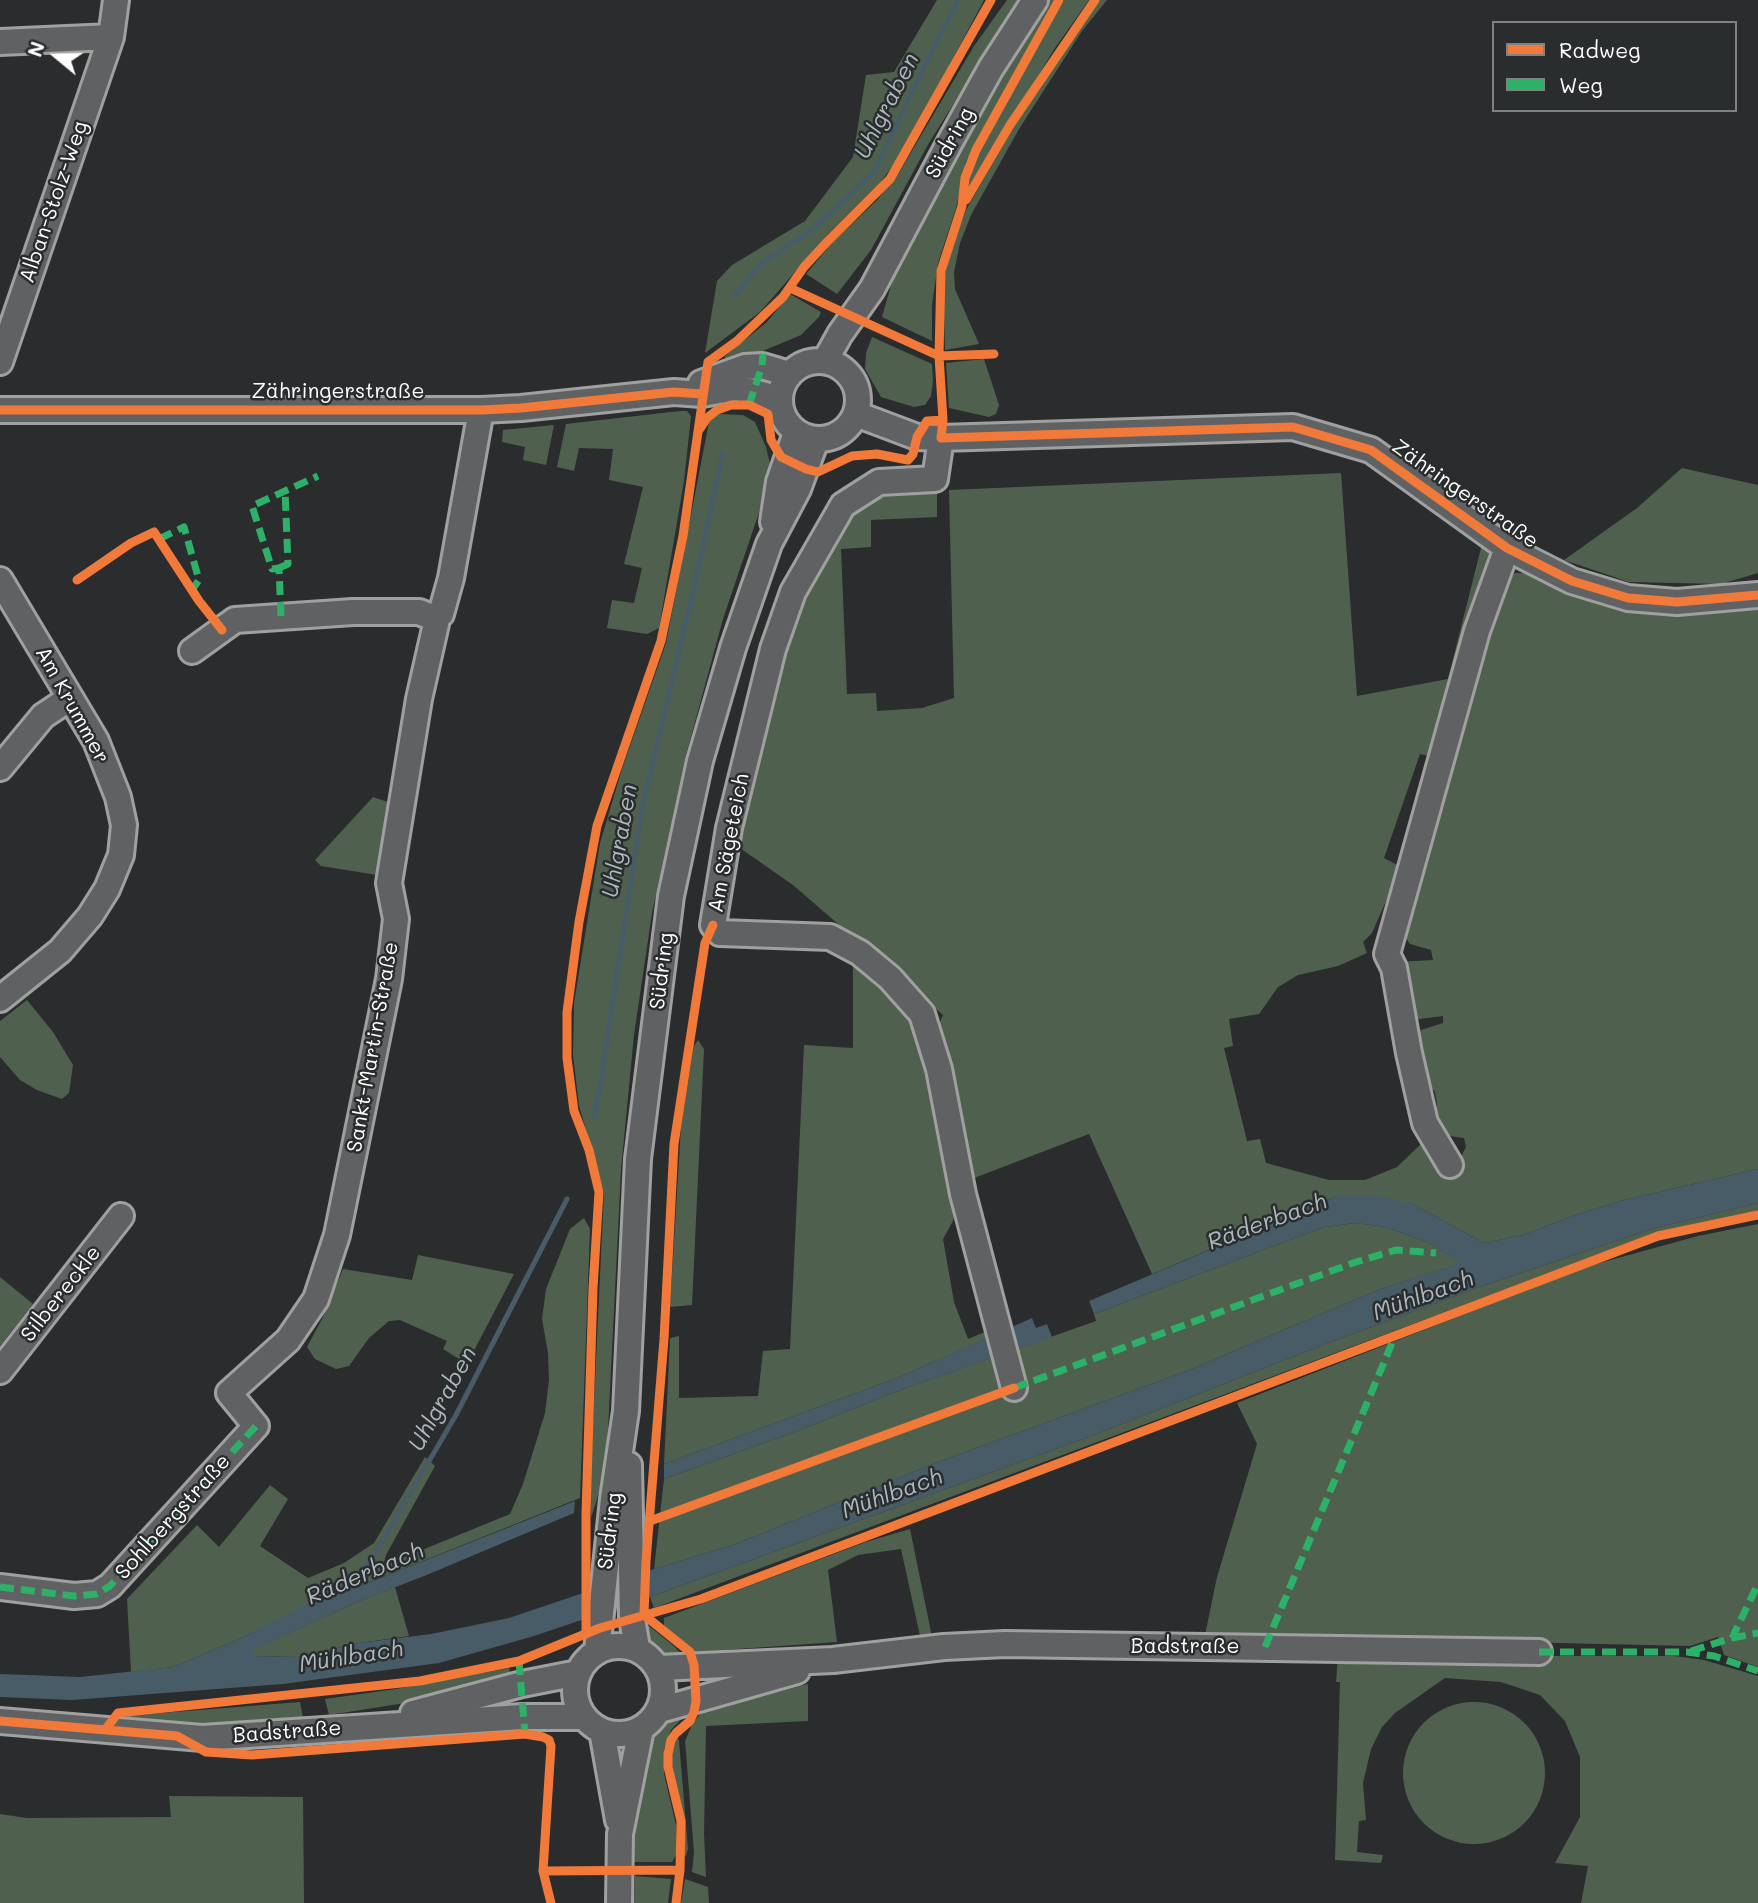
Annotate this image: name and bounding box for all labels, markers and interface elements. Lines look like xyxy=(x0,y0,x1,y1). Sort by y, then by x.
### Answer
north arrow xyxy=(21,21,91,91)
legend xyxy=(1492,21,1737,112)
text: Radweg xyxy=(1559,36,1640,63)
text: N xyxy=(22,38,50,60)
water label: Uhlgraben xyxy=(849,49,925,163)
text: Weg xyxy=(1559,71,1603,98)
street label: Südring xyxy=(920,103,980,183)
street label: Alban-Stolz-Weg xyxy=(14,118,94,286)
street label: Zähringerstraße xyxy=(252,379,424,405)
street label: Zähringerstraße xyxy=(1387,434,1543,554)
street label: Am Krummer xyxy=(30,642,114,768)
street label: Am Sägeteich xyxy=(703,771,755,915)
water label: Uhlgraben xyxy=(596,782,644,900)
street label: Südring xyxy=(645,931,679,1011)
street label: Sankt-Martin-Straße xyxy=(342,940,404,1154)
water label: Räderbach xyxy=(1204,1188,1330,1256)
street label: Silbereckle xyxy=(16,1241,106,1347)
water label: Mühlbach xyxy=(1369,1265,1477,1327)
water label: Uhlgraben xyxy=(403,1342,483,1456)
street label: Sohlbergstraße xyxy=(110,1449,236,1585)
water label: Mühlbach xyxy=(838,1463,946,1525)
street label: Südring xyxy=(593,1491,627,1571)
water label: Räderbach xyxy=(302,1537,428,1611)
street label: Badstraße xyxy=(1131,1634,1239,1660)
water label: Mühlbach xyxy=(297,1635,405,1679)
street label: Badstraße xyxy=(232,1716,342,1748)

